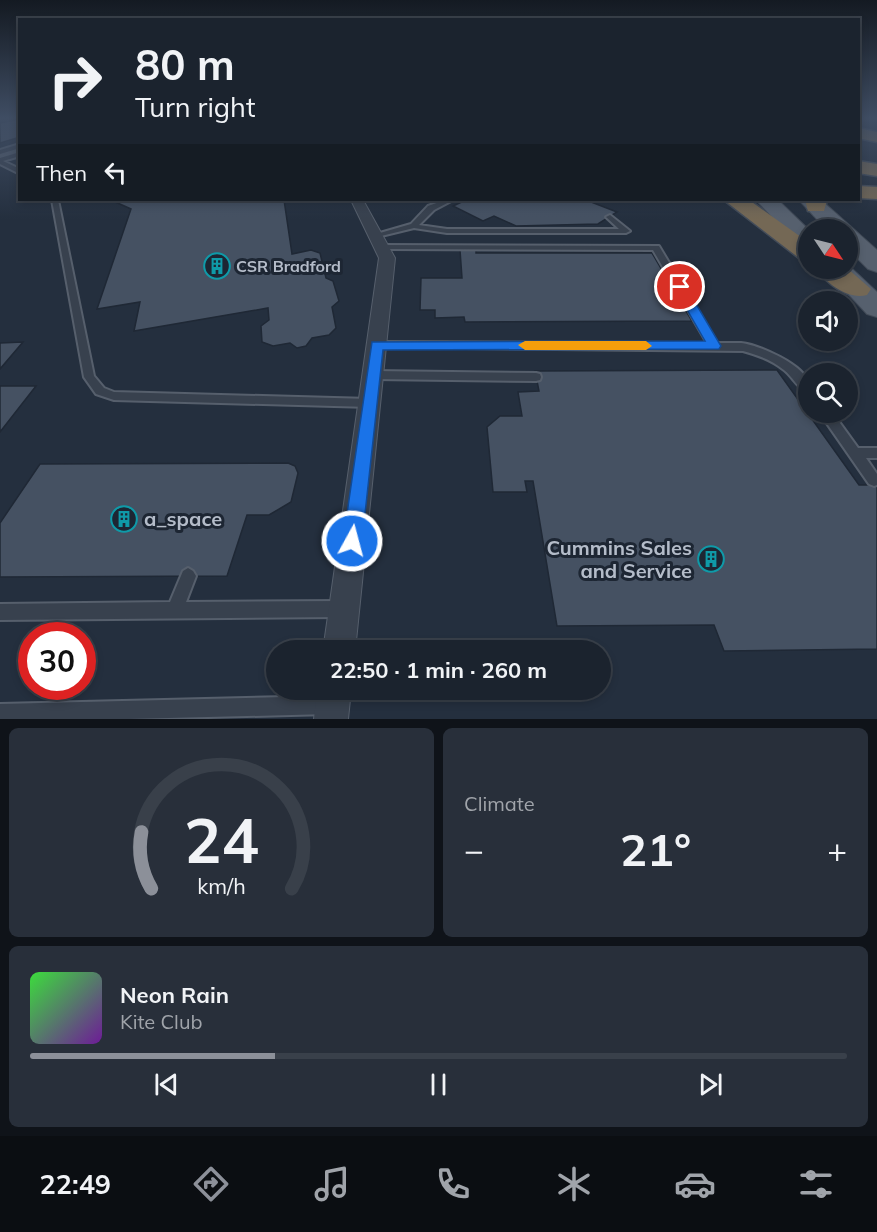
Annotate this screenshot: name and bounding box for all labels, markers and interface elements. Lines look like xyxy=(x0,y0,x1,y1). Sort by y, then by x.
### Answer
text: 80 m xyxy=(135,38,235,91)
icon: right xyxy=(36,42,114,120)
text: Turn right xyxy=(135,90,255,124)
icon: left xyxy=(99,156,132,189)
text: Then xyxy=(36,159,87,187)
north arrow xyxy=(798,219,858,279)
map controls xyxy=(798,219,858,423)
building icon: CSR Bradford xyxy=(202,251,232,281)
place label: CSR Bradford xyxy=(236,256,341,276)
pin xyxy=(654,261,705,312)
icon: arrive xyxy=(663,270,696,303)
button: sound xyxy=(798,291,858,351)
button: search xyxy=(798,363,858,423)
building icon: a_space xyxy=(109,504,139,534)
place label: a_space xyxy=(144,506,222,531)
position arrow xyxy=(320,509,384,573)
place label: Cummins Sales and Service xyxy=(546,535,692,583)
building icon: Cummins Sales and Service xyxy=(696,544,726,574)
speed limit sign: 30 xyxy=(18,622,96,700)
text: 22:50 · 1 min · 260 m xyxy=(330,656,547,684)
text: Climate xyxy=(464,791,535,816)
text: 24 xyxy=(184,800,259,879)
text: 21° xyxy=(620,821,691,877)
text: − xyxy=(464,829,484,870)
text: + xyxy=(827,829,847,870)
text: km/h xyxy=(197,873,246,900)
text: Neon Rain xyxy=(120,981,229,1009)
text: Kite Club xyxy=(120,1009,202,1034)
icon: previous xyxy=(150,1068,183,1101)
icon: pause xyxy=(422,1068,455,1101)
icon: next xyxy=(694,1068,727,1101)
icon: directions xyxy=(190,1163,232,1205)
icon: music xyxy=(311,1163,353,1205)
icon: phone xyxy=(432,1163,474,1205)
icon: climate xyxy=(553,1163,595,1205)
icon: car xyxy=(674,1163,716,1205)
icon: filters xyxy=(795,1163,837,1205)
text: 22:49 xyxy=(40,1167,111,1201)

